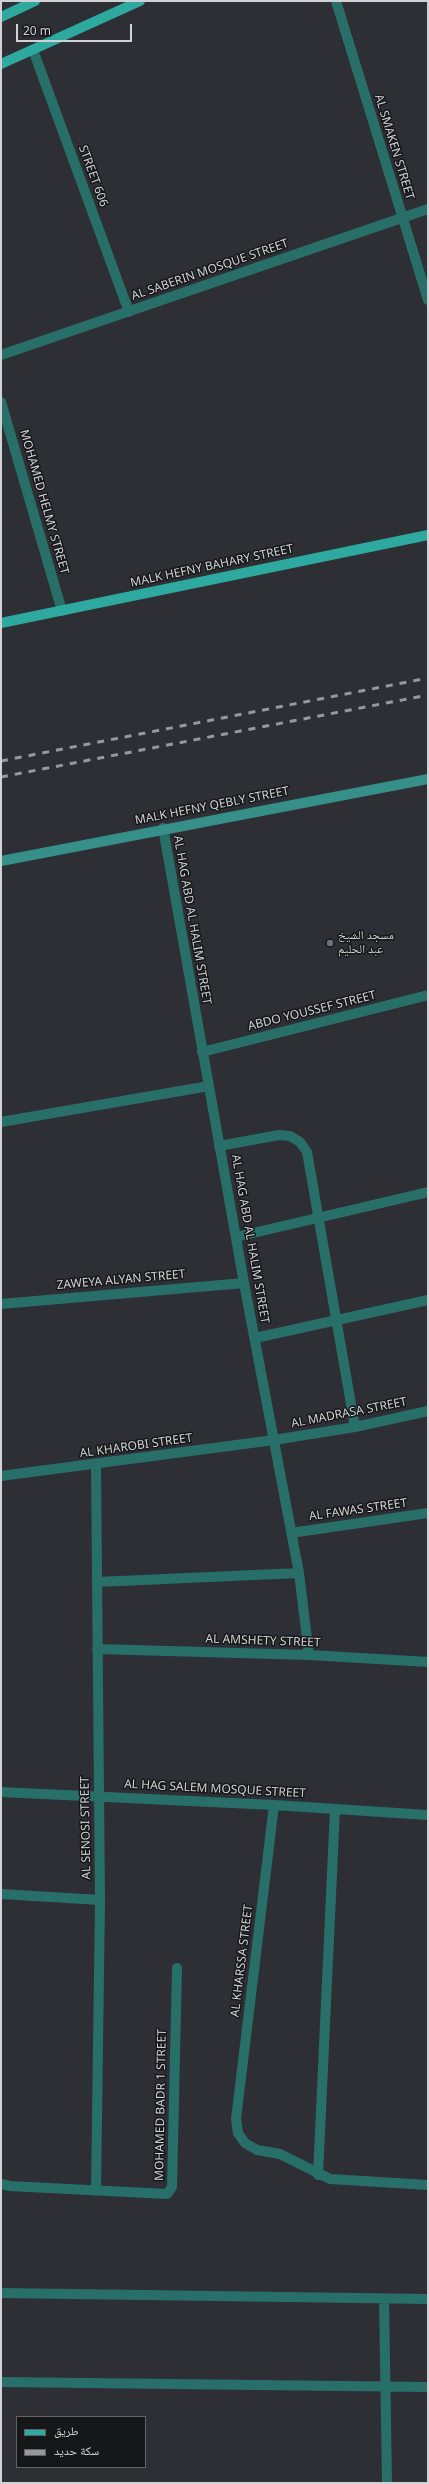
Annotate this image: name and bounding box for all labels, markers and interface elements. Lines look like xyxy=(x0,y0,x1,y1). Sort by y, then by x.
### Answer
scale bar xyxy=(18,16,134,42)
text: 20 m xyxy=(23,22,51,39)
street label: AL SMAKEN STREET xyxy=(371,93,417,201)
street label: STREET 606 xyxy=(75,143,111,209)
street label: AL SABERIN MOSQUE STREET xyxy=(130,236,290,304)
street label: MOHAMED HELMY STREET xyxy=(16,428,72,576)
street label: MALK HEFNY BAHARY STREET xyxy=(129,542,295,590)
street label: MALK HEFNY QEBLY STREET xyxy=(134,784,290,828)
street label: AL HAG ABD AL HALIM STREET xyxy=(170,834,214,1006)
place label: مسجد الشيخ عبد الحليم xyxy=(338,929,394,957)
marker: مسجد الشيخ عبد الحليم xyxy=(325,938,335,948)
street label: ABDO YOUSSEF STREET xyxy=(247,988,377,1034)
street label: AL HAG ABD AL HALIM STREET xyxy=(228,1153,272,1325)
street label: ZAWEYA ALYAN STREET xyxy=(56,1267,186,1293)
street label: AL MADRASA STREET xyxy=(290,1395,408,1431)
street label: AL KHAROBI STREET xyxy=(79,1431,193,1461)
street label: AL FAWAS STREET xyxy=(308,1496,408,1524)
street label: AL AMSHETY STREET xyxy=(205,1632,321,1650)
street label: AL SENOSI STREET xyxy=(78,1776,94,1880)
street label: AL HAG SALEM MOSQUE STREET xyxy=(124,1777,306,1801)
street label: AL KHARSSA STREET xyxy=(228,1904,256,2018)
street label: MOHAMED BADR 1 STREET xyxy=(152,2029,170,2181)
legend xyxy=(16,2416,146,2468)
text: طريق xyxy=(54,2422,79,2439)
text: سكة حديد xyxy=(54,2442,99,2459)

